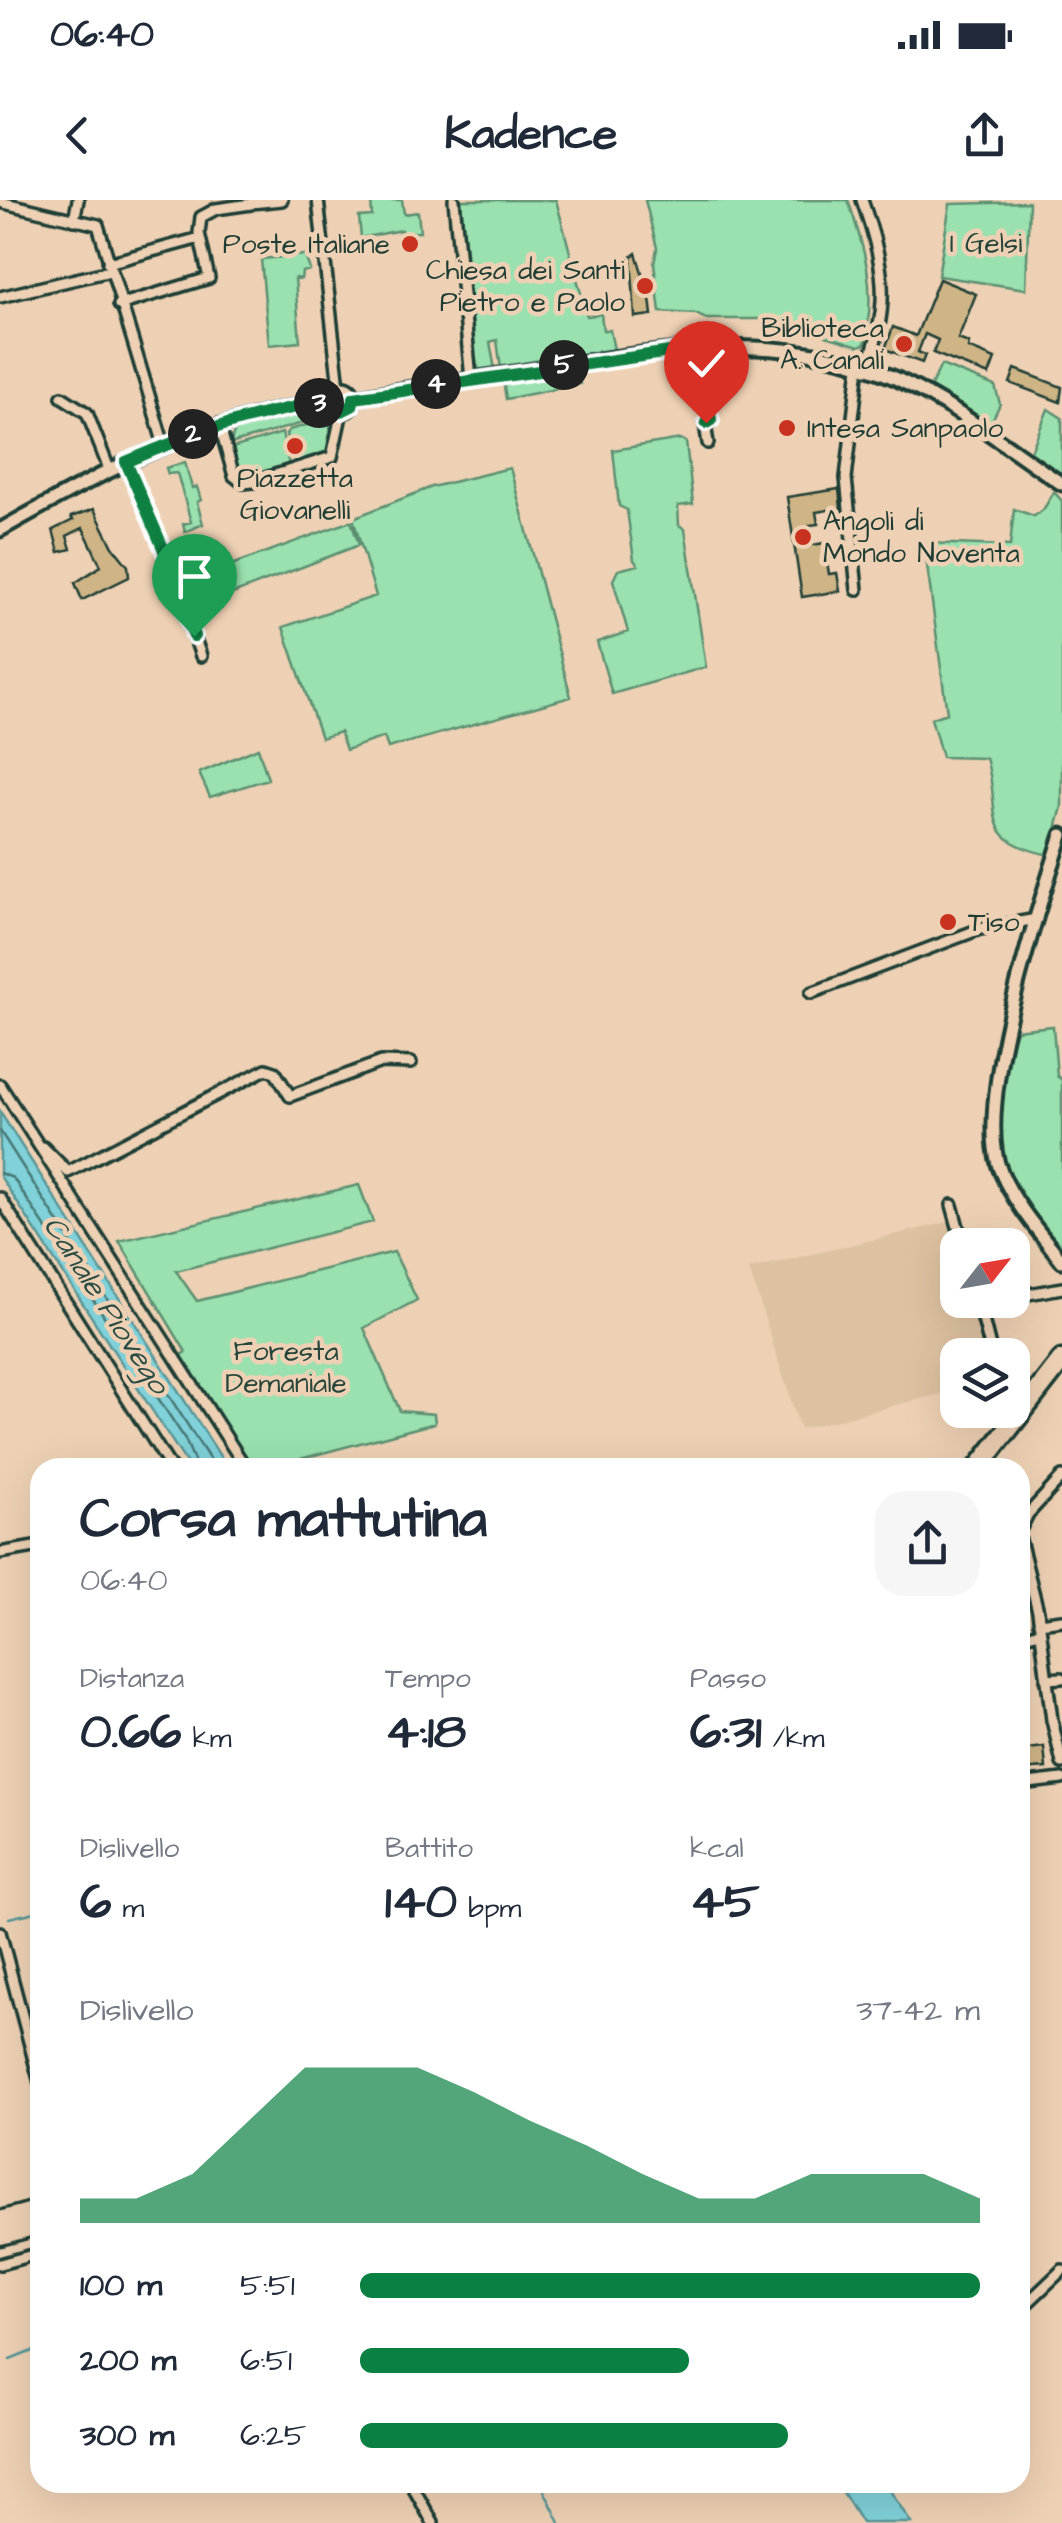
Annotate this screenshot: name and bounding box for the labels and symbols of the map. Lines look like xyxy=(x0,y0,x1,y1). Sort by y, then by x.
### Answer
park label: I Gelsi xyxy=(950,224,1022,263)
place label: Poste Italiane xyxy=(223,225,390,264)
marker: Poste Italiane xyxy=(399,233,421,255)
place label: Chiesa dei Santi Pietro e Paolo xyxy=(426,251,625,322)
marker: Chiesa dei Santi Pietro e Paolo xyxy=(634,275,656,297)
place label: Biblioteca A. Canali xyxy=(761,309,884,380)
pin xyxy=(664,321,749,424)
marker: Biblioteca A. Canali xyxy=(893,333,915,355)
pin: 5 xyxy=(539,340,589,390)
pin: 4 xyxy=(411,359,461,409)
pin: 3 xyxy=(294,378,344,428)
pin: 2 xyxy=(168,409,218,459)
place label: Intesa Sanpaolo xyxy=(807,409,1003,448)
marker: Intesa Sanpaolo xyxy=(776,417,798,439)
marker: Piazzetta Giovanelli xyxy=(284,435,306,457)
place label: Piazzetta Giovanelli xyxy=(237,459,353,530)
place label: Angoli di Mondo Noventa xyxy=(823,502,1020,573)
marker: Angoli di Mondo Noventa xyxy=(792,526,814,548)
pin xyxy=(152,534,237,637)
place label: Tiso xyxy=(968,903,1020,942)
marker: Tiso xyxy=(937,911,959,933)
water label: Canale Piovego xyxy=(32,1208,180,1404)
north arrow xyxy=(940,1228,1030,1318)
park label: Foresta Demaniale xyxy=(225,1332,347,1403)

